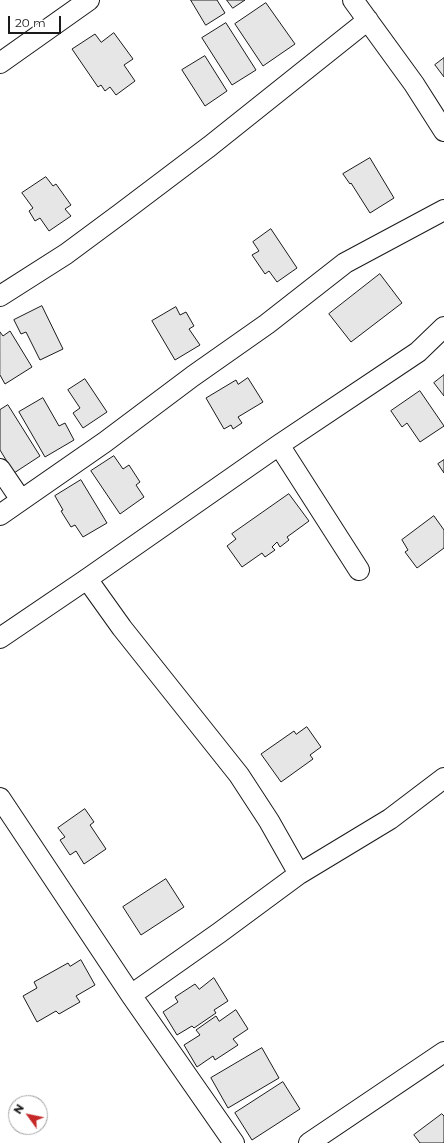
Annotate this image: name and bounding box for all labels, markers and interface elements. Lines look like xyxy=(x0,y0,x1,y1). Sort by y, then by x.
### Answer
scale bar xyxy=(10,8,63,34)
text: 20 m xyxy=(15,15,46,30)
north arrow xyxy=(8,1095,48,1135)
text: N xyxy=(10,1101,27,1117)

